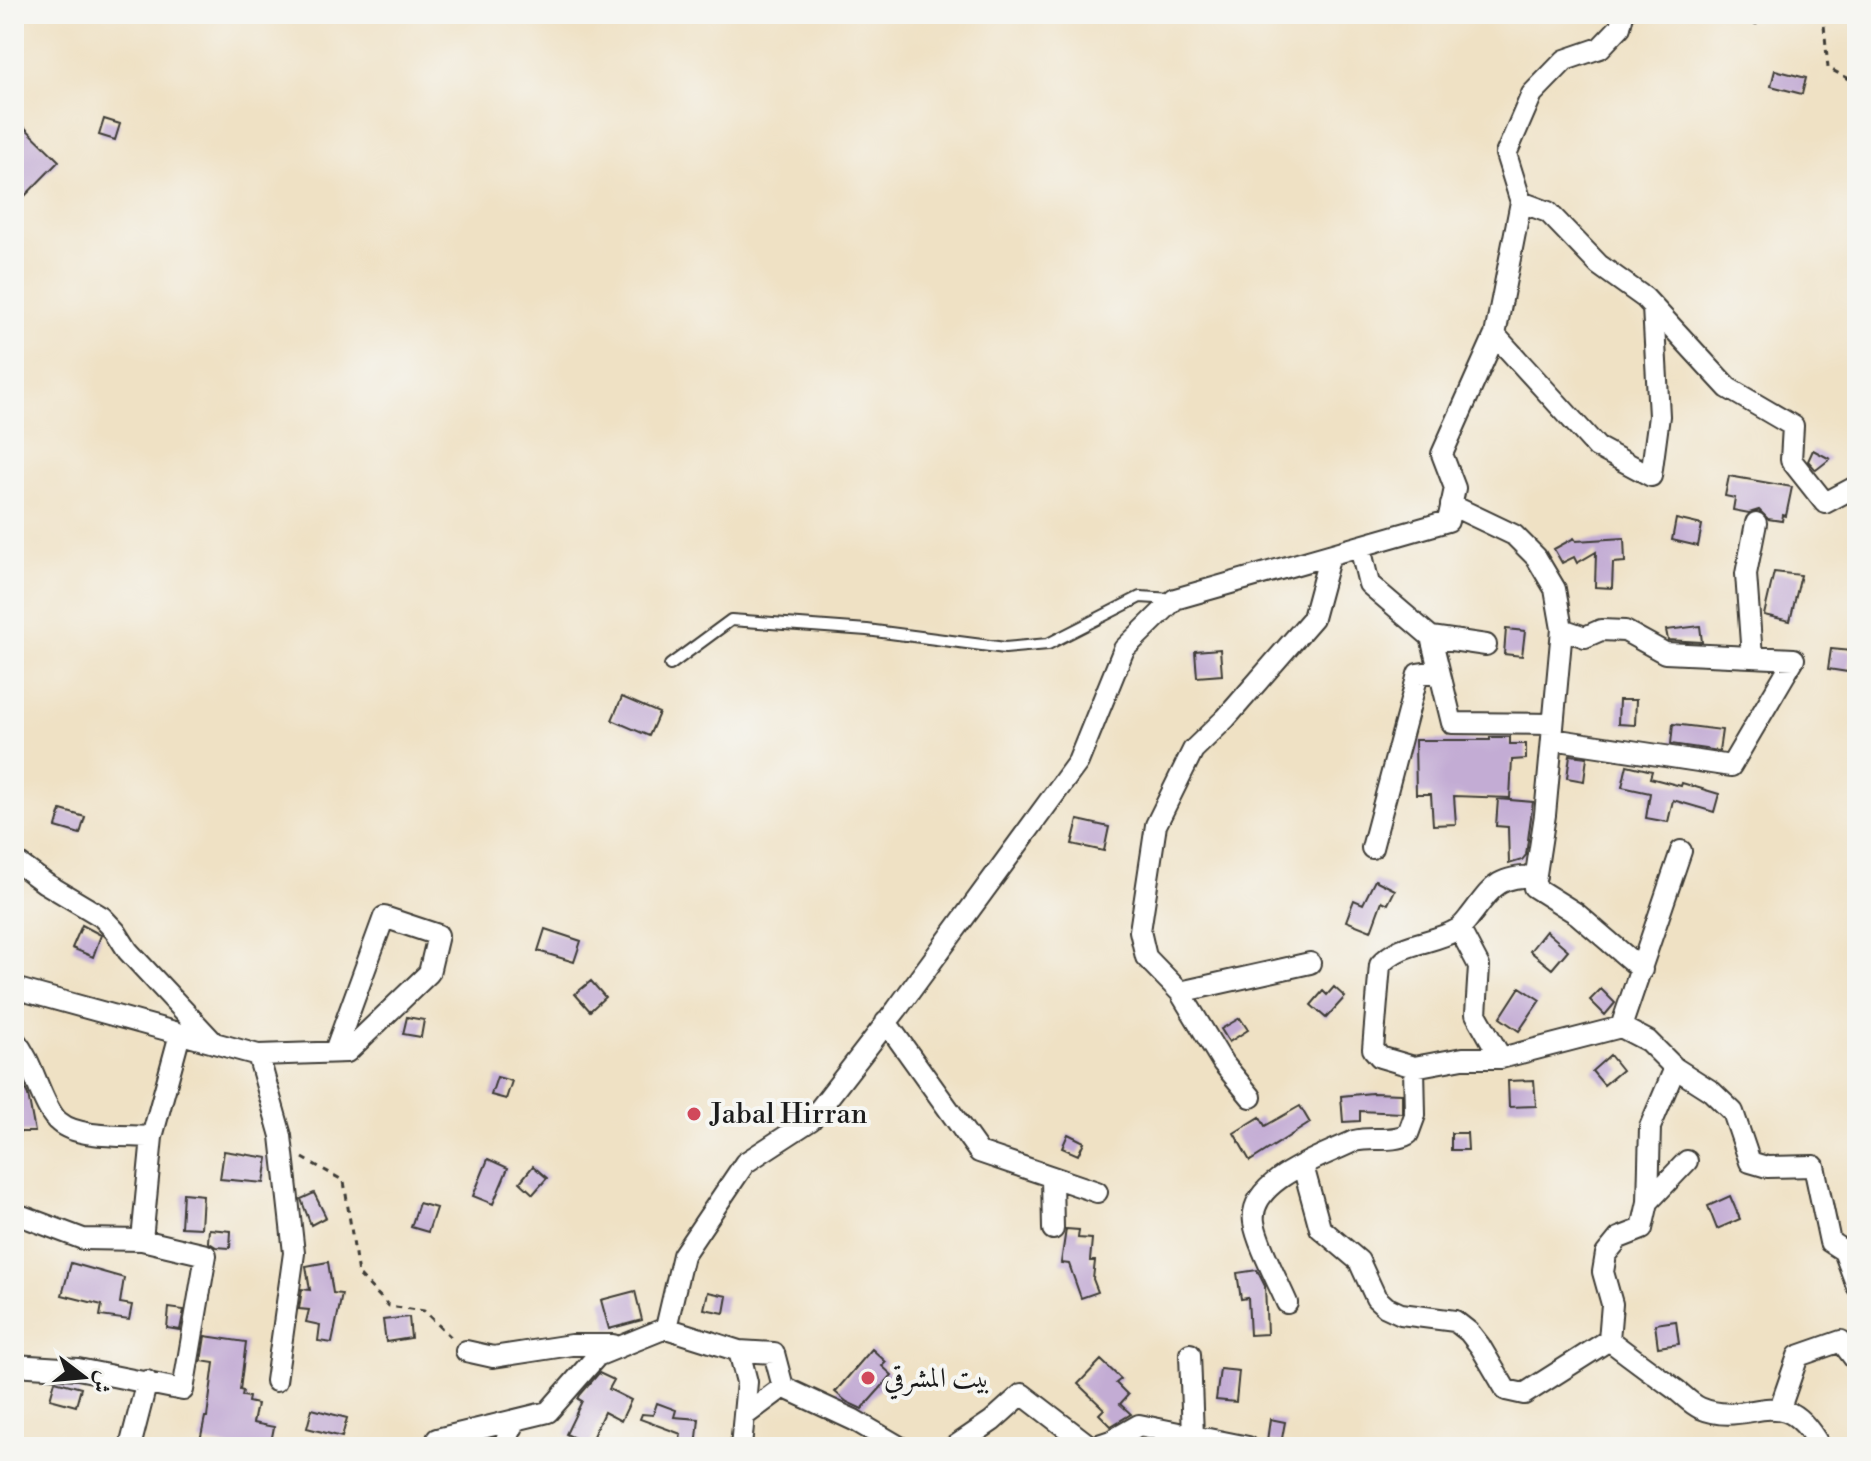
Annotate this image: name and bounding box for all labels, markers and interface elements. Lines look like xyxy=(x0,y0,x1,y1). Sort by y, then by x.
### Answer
place label: Jabal Hirran xyxy=(709,1097,868,1132)
marker: Jabal Hirran xyxy=(685,1105,703,1123)
north arrow xyxy=(44,1337,124,1417)
place label: بيت المشرقي xyxy=(884,1361,990,1400)
text: ش xyxy=(86,1368,118,1396)
marker: بيت المشرقي xyxy=(859,1369,877,1387)

